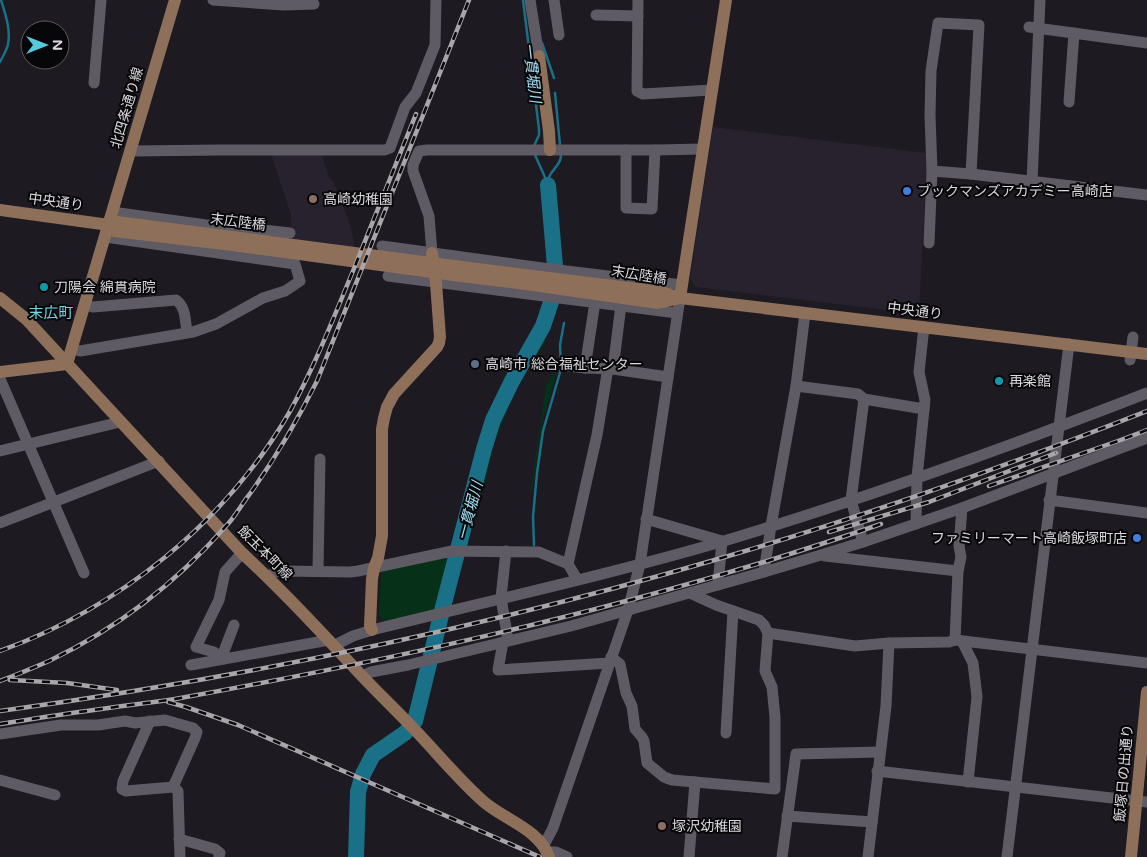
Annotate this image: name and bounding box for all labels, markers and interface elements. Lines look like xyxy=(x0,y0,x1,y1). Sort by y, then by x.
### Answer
north arrow xyxy=(20,20,70,70)
text: N xyxy=(49,39,66,51)
water label: 一貫堀川 xyxy=(519,42,545,106)
street label: 北四条通り線 xyxy=(107,65,147,151)
place label: ブックマンズアカデミー高崎店 xyxy=(917,183,1113,200)
marker: ブックマンズアカデミー高崎店 xyxy=(901,185,913,197)
street label: 中央通り xyxy=(27,190,85,214)
place label: 高崎幼稚園 xyxy=(323,191,393,208)
marker: 高崎幼稚園 xyxy=(307,193,319,205)
street label: 末広陸橋 xyxy=(209,210,267,234)
street label: 末広陸橋 xyxy=(610,262,668,288)
place label: 刀陽会 綿貫病院 xyxy=(54,279,156,296)
marker: 刀陽会 綿貫病院 xyxy=(38,281,50,293)
street label: 中央通り xyxy=(886,299,944,323)
district label: 末広町 xyxy=(28,304,74,322)
place label: 高崎市 総合福祉センター xyxy=(485,356,643,373)
marker: 高崎市 総合福祉センター xyxy=(469,358,481,370)
place label: 再楽館 xyxy=(1009,373,1051,390)
marker: 再楽館 xyxy=(993,375,1005,387)
water label: 一貫堀川 xyxy=(454,478,487,542)
street label: 飯玉本町線 xyxy=(234,522,296,584)
place label: ファミリーマート高崎飯塚町店 xyxy=(931,530,1127,547)
marker: ファミリーマート高崎飯塚町店 xyxy=(1131,532,1143,544)
street label: 飯塚日の出通り xyxy=(1111,723,1137,823)
place label: 塚沢幼稚園 xyxy=(672,818,742,835)
marker: 塚沢幼稚園 xyxy=(656,820,668,832)

